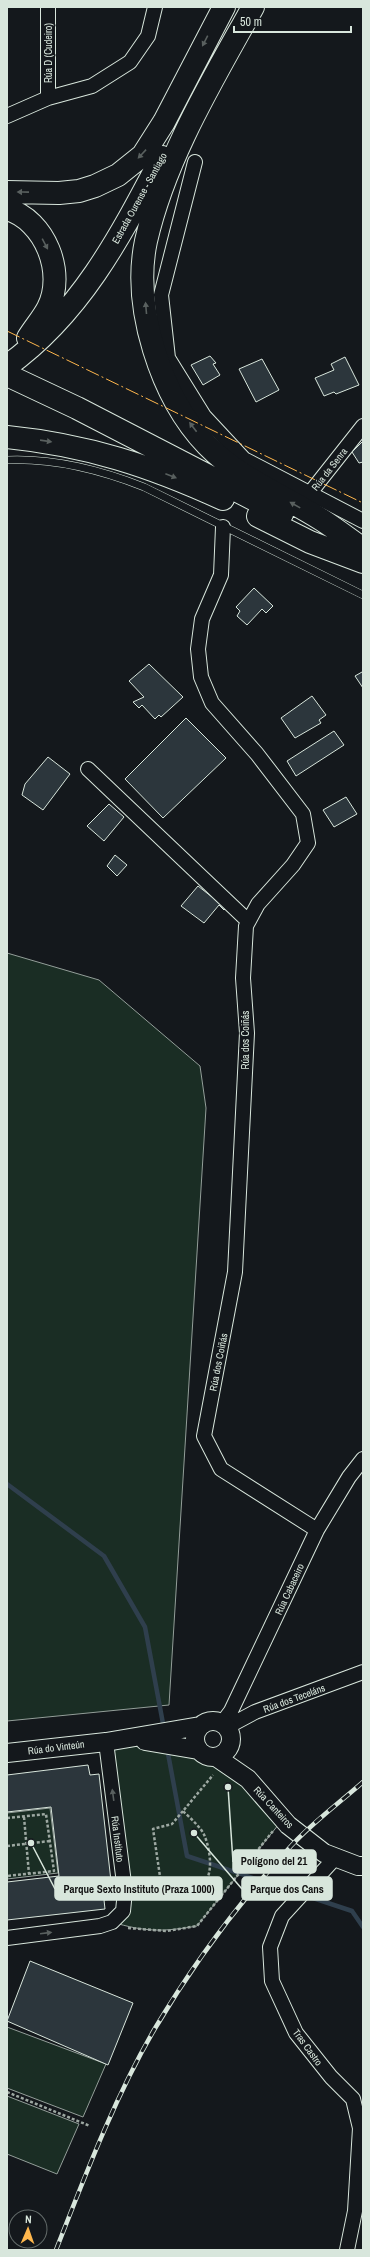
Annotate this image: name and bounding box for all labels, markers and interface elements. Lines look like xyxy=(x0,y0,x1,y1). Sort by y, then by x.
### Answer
scale bar xyxy=(234,8,351,34)
text: 50 m xyxy=(240,14,262,30)
street label: Rúa D (Cudeiro) xyxy=(42,23,55,83)
one-way arrow xyxy=(202,35,209,47)
one-way arrow xyxy=(138,149,147,160)
street label: Estrada Ourense - Santiago xyxy=(109,150,170,246)
one-way arrow xyxy=(17,188,29,195)
one-way arrow xyxy=(42,238,49,250)
one-way arrow xyxy=(142,302,149,314)
one-way arrow xyxy=(189,421,197,432)
one-way arrow xyxy=(40,438,52,444)
street label: Rúa da Senra xyxy=(309,445,350,493)
one-way arrow xyxy=(165,473,177,479)
one-way arrow xyxy=(289,501,301,508)
street label: Rúa dos Coiñás xyxy=(239,1011,252,1069)
street label: Rúa dos Coiñás xyxy=(206,1332,230,1392)
street label: Rúa Cabaceiro xyxy=(272,1561,307,1617)
street label: Rúa dos Teceláns xyxy=(261,1681,327,1716)
street label: Rúa do Vinteún xyxy=(27,1738,85,1757)
street label: Rúa Canteiros xyxy=(251,1784,296,1831)
one-way arrow xyxy=(110,1789,116,1801)
street label: Rúa Instituto xyxy=(108,1815,127,1863)
callout: Polígono del 21 xyxy=(233,1850,316,1873)
text: Polígono del 21 xyxy=(241,1854,307,1868)
callout: Parque Sexto Instituto (Praza 1000) xyxy=(55,1877,222,1900)
callout: Parque dos Cans xyxy=(242,1877,332,1900)
text: Parque Sexto Instituto (Praza 1000) xyxy=(64,1882,214,1896)
text: Parque dos Cans xyxy=(250,1882,324,1896)
one-way arrow xyxy=(40,1930,52,1937)
street label: Tras Castro xyxy=(290,2026,326,2069)
north arrow xyxy=(8,2209,48,2249)
text: N xyxy=(25,2212,32,2226)

